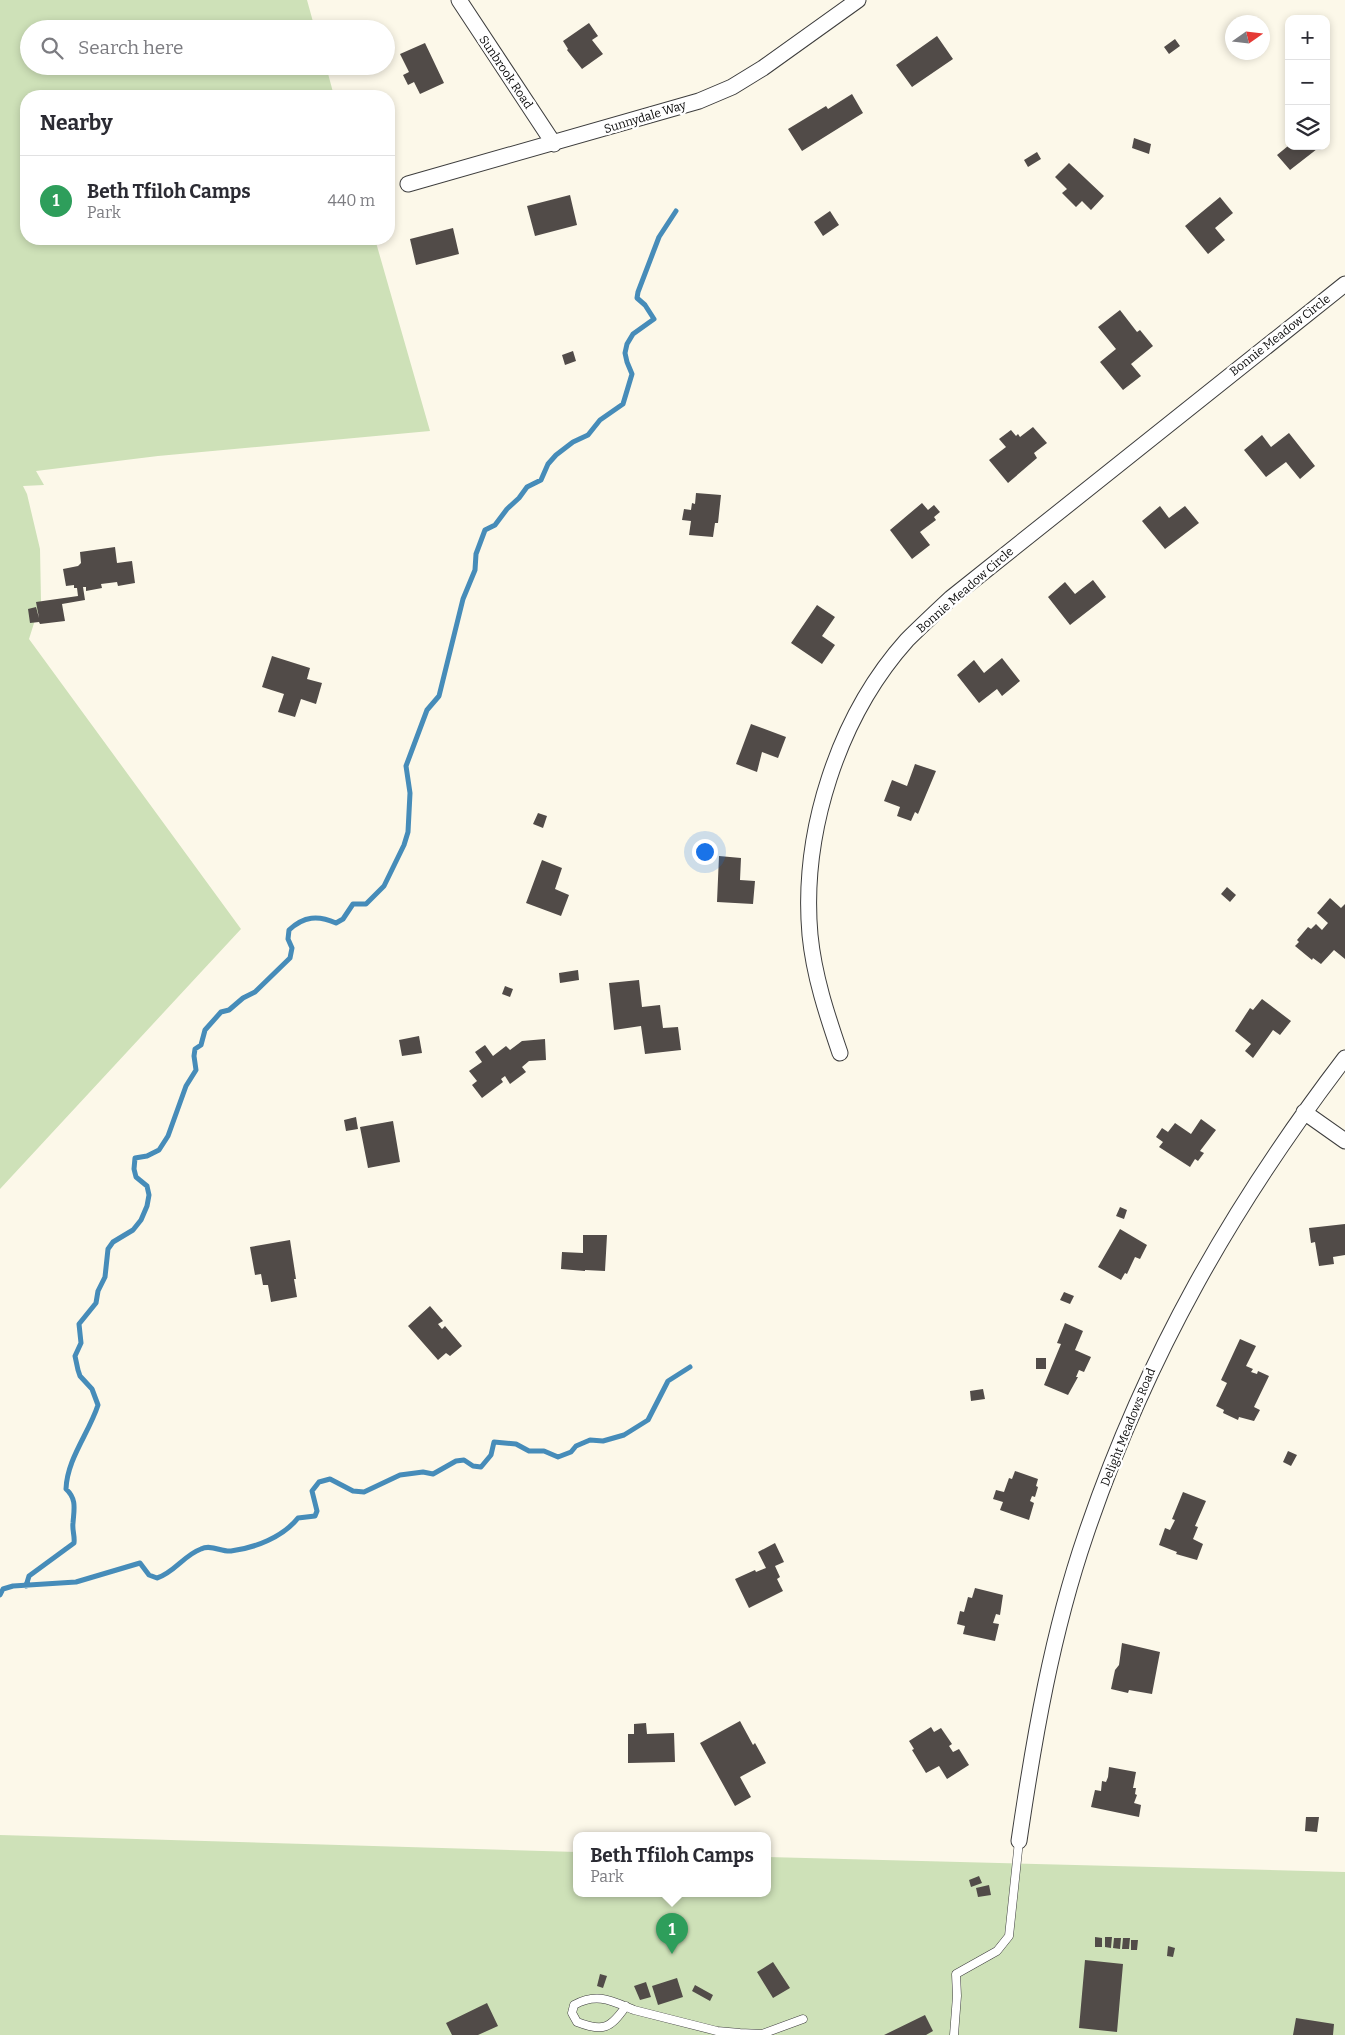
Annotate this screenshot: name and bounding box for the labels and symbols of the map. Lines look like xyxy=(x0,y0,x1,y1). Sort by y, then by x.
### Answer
north arrow xyxy=(1225,15,1270,60)
street label: Sunbrook Road xyxy=(476,33,536,111)
street label: Sunnydale Way xyxy=(602,98,688,136)
street label: Bonnie Meadow Circle xyxy=(1227,291,1333,379)
street label: Bonnie Meadow Circle xyxy=(914,544,1016,636)
your location xyxy=(692,839,718,865)
street label: Delight Meadows Road xyxy=(1098,1366,1158,1488)
pin: 1 xyxy=(656,1913,688,1954)

